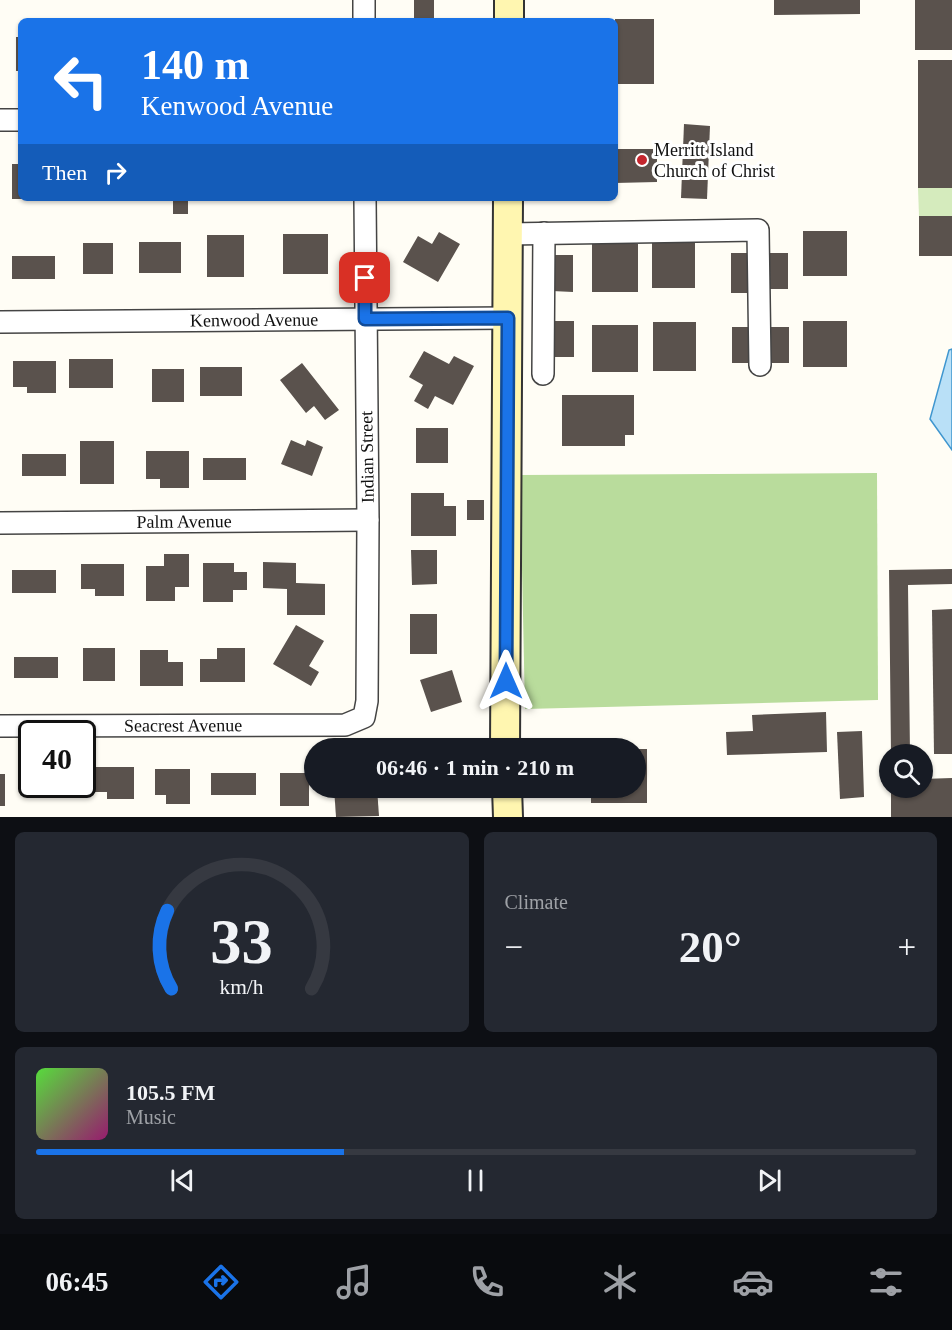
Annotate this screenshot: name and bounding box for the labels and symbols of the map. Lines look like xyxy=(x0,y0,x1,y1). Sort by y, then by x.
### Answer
place label: Merritt Island Church of Christ xyxy=(654,140,775,181)
marker: Merritt Island Church of Christ xyxy=(635,153,649,167)
pin xyxy=(339,252,390,303)
street label: Kenwood Avenue xyxy=(190,309,318,331)
street label: Indian Street xyxy=(356,411,378,503)
street label: Palm Avenue xyxy=(136,511,232,532)
position arrow xyxy=(474,649,538,713)
street label: Seacrest Avenue xyxy=(124,715,242,736)
speed limit sign: 40 xyxy=(18,720,96,798)

